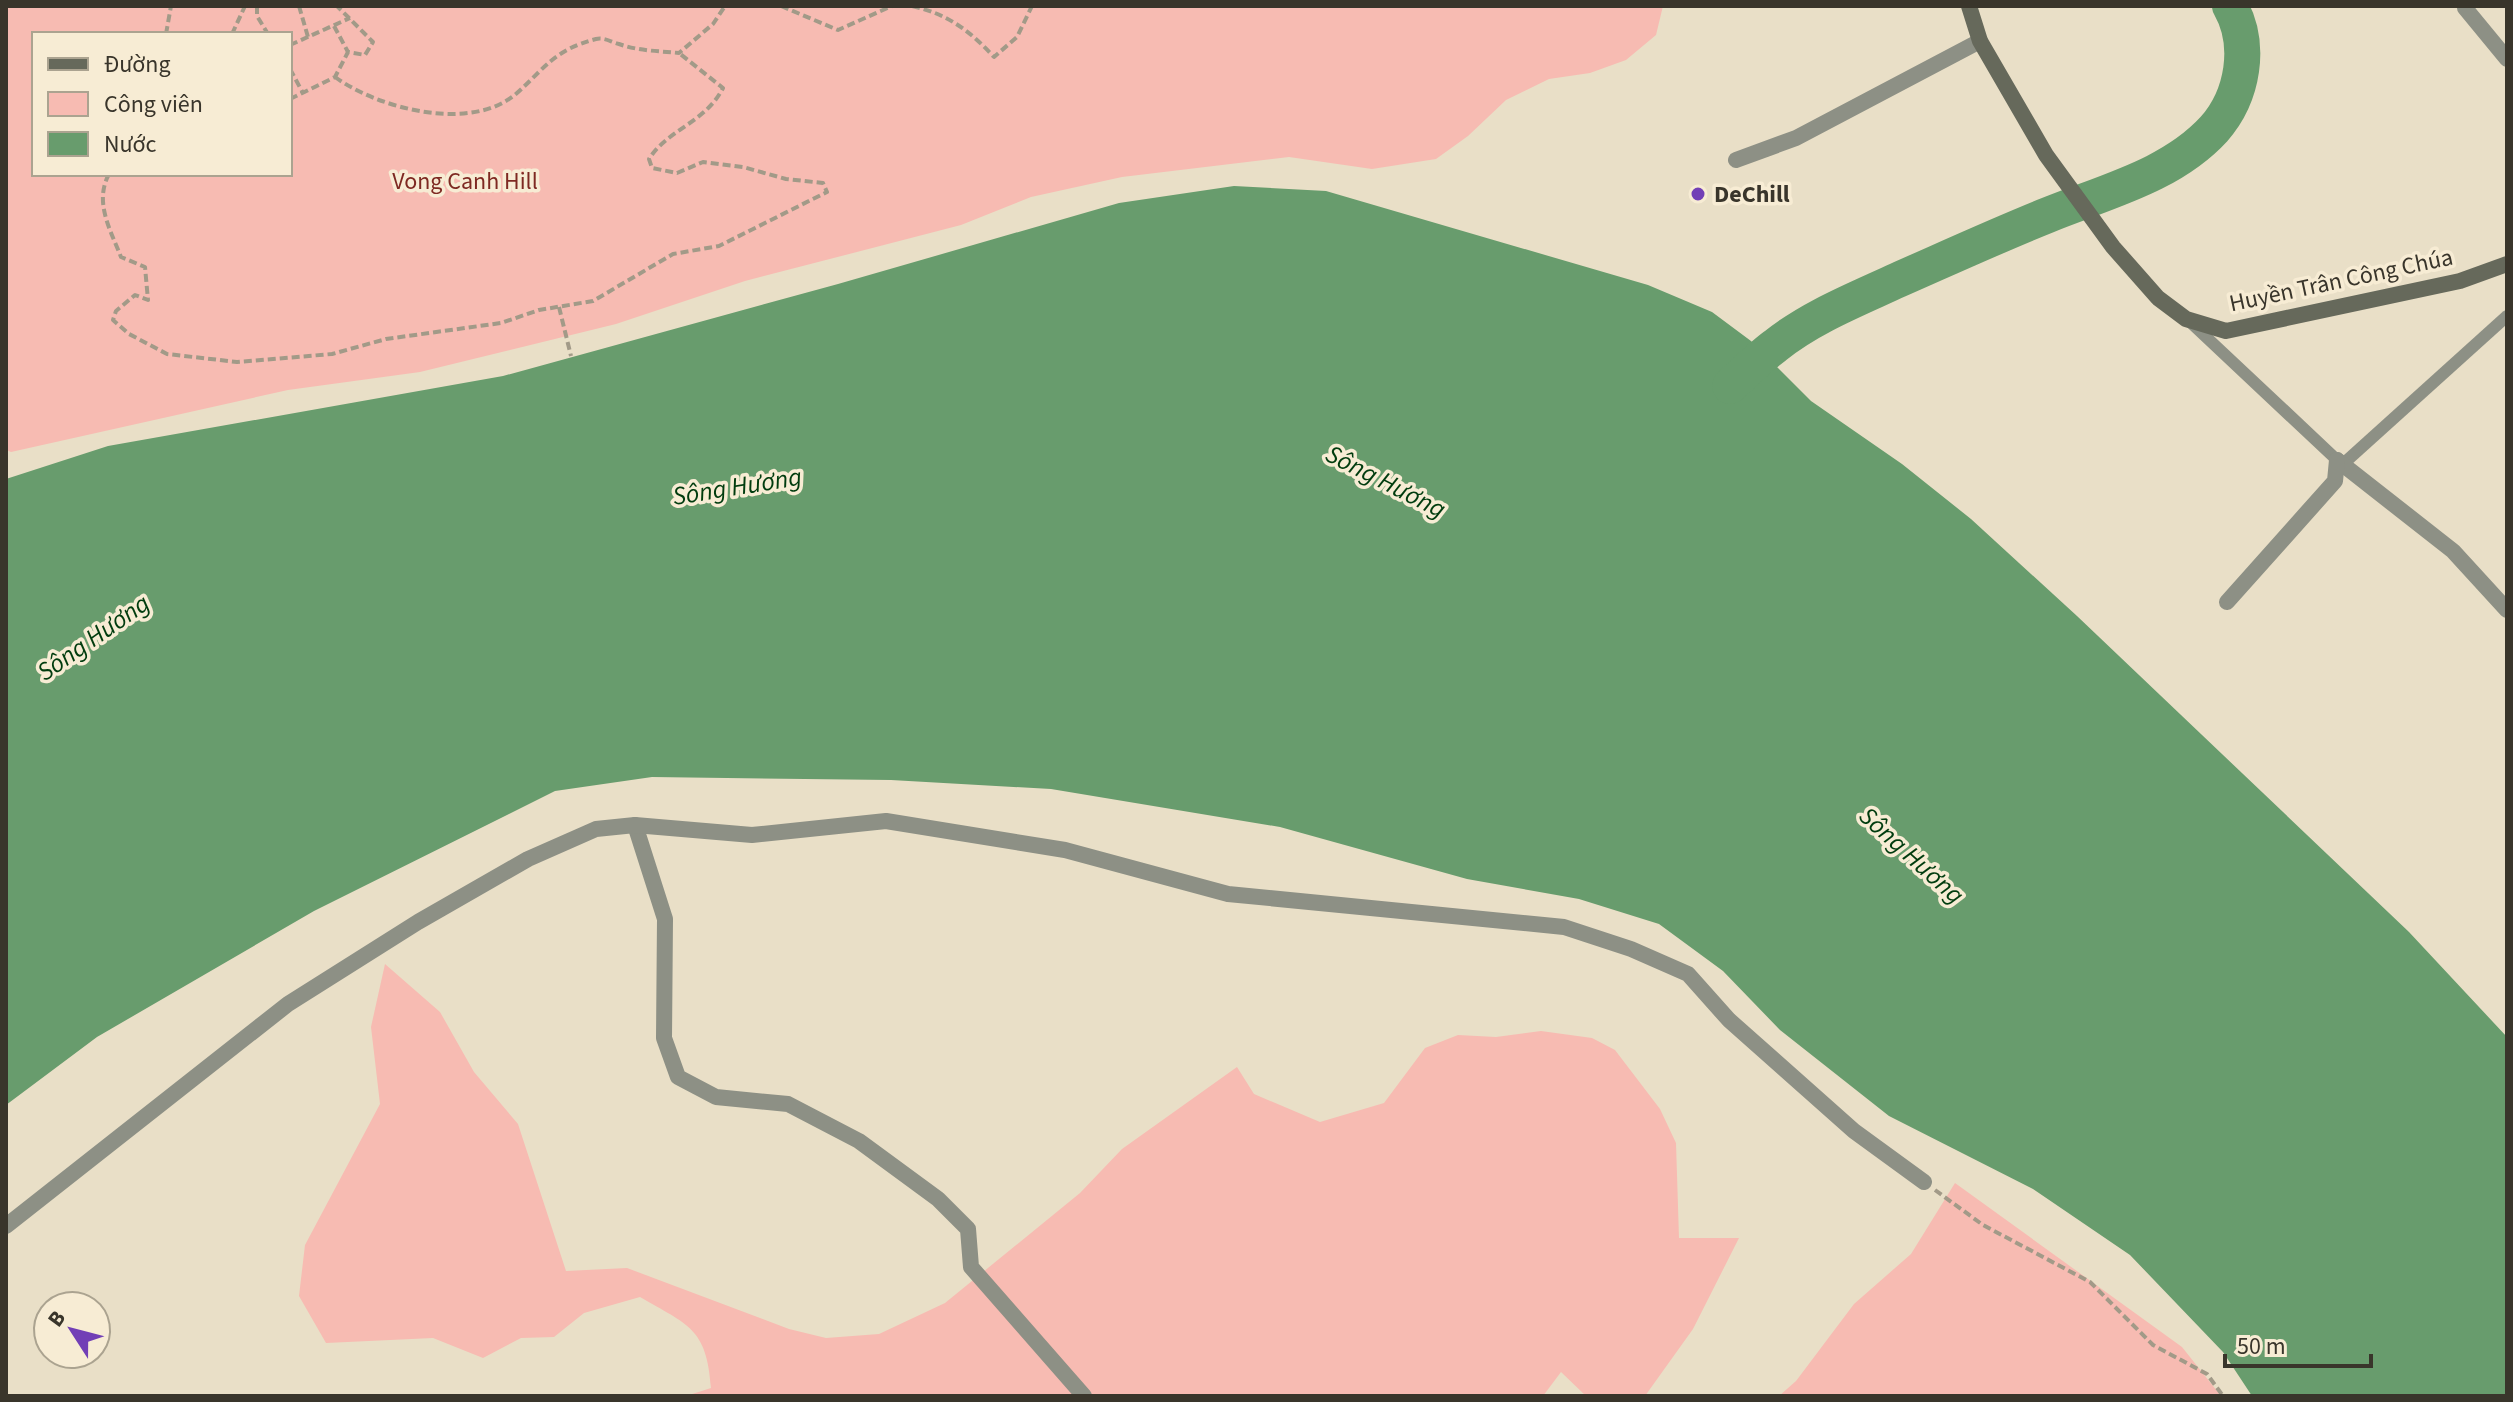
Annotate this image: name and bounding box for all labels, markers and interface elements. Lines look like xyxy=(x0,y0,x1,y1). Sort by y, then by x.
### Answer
legend xyxy=(32,32,292,176)
text: Đường xyxy=(104,47,171,82)
text: Công viên xyxy=(104,87,203,122)
text: Nước xyxy=(104,127,157,162)
park label: Vong Canh Hill xyxy=(392,164,538,199)
place label: DeChill xyxy=(1714,177,1790,212)
marker: DeChill xyxy=(1689,185,1707,203)
street label: Huyền Trân Công Chúa xyxy=(2226,240,2456,321)
water label: Sông Hương xyxy=(1319,435,1452,528)
water label: Sông Hương xyxy=(670,458,804,515)
water label: Sông Hương xyxy=(29,585,157,690)
water label: Sông Hương xyxy=(1851,798,1972,913)
north arrow xyxy=(32,1290,112,1370)
text: B xyxy=(40,1304,73,1334)
scale bar xyxy=(2225,1318,2371,1368)
text: 50 m xyxy=(2237,1329,2286,1364)

